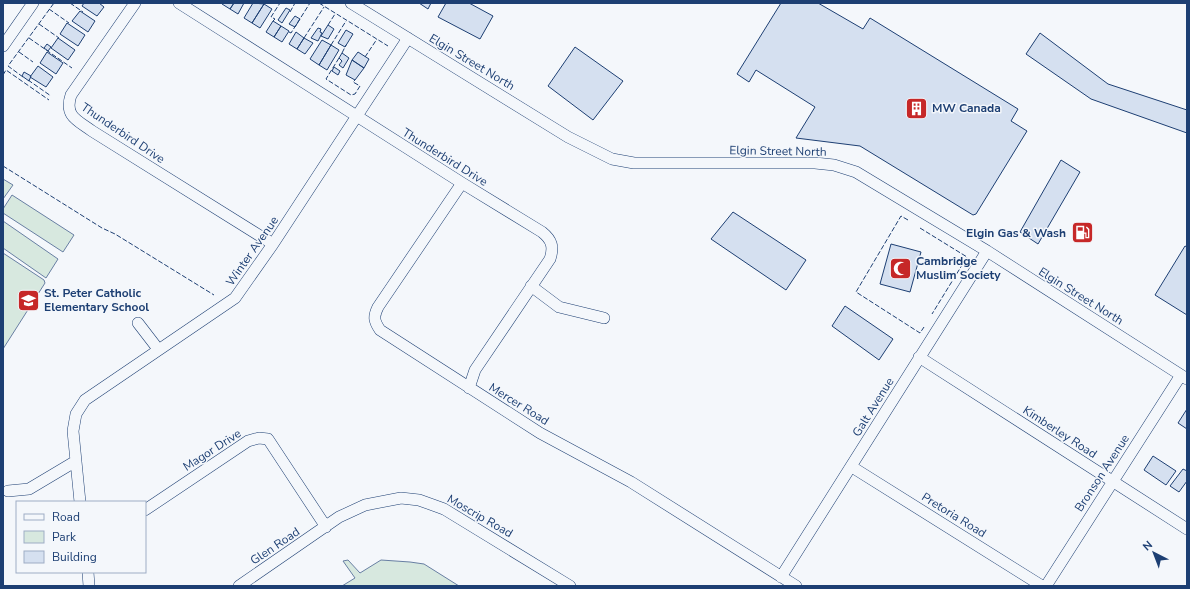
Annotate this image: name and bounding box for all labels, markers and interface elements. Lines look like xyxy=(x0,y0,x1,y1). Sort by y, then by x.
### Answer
street label: Elgin Street North xyxy=(426,30,518,94)
building icon: MW Canada xyxy=(903,95,929,121)
street label: Thunderbird Drive xyxy=(78,99,168,167)
place label: MW Canada xyxy=(932,100,1001,116)
street label: Thunderbird Drive xyxy=(399,124,491,190)
street label: Elgin Street North xyxy=(729,142,827,160)
street label: Winter Avenue xyxy=(222,213,282,289)
fuel station icon: Elgin Gas & Wash xyxy=(1069,220,1095,246)
place label: Elgin Gas & Wash xyxy=(966,225,1066,241)
place label: Cambridge Muslim Society xyxy=(916,253,1001,283)
mosque icon: Cambridge Muslim Society xyxy=(888,255,914,281)
street label: Elgin Street North xyxy=(1036,263,1126,329)
place label: St. Peter Catholic Elementary School xyxy=(44,285,149,315)
school or university icon: St. Peter Catholic Elementary School xyxy=(15,287,41,313)
street label: Galt Avenue xyxy=(849,374,897,440)
street label: Mercer Road xyxy=(486,379,552,429)
street label: Kimberley Road xyxy=(1020,402,1100,462)
street label: Magor Drive xyxy=(180,425,244,475)
street label: Bronson Avenue xyxy=(1071,431,1133,515)
street label: Pretoria Road xyxy=(919,489,989,541)
street label: Moscrip Road xyxy=(444,491,516,541)
legend xyxy=(16,501,146,573)
text: Road xyxy=(52,509,80,525)
street label: Glen Road xyxy=(247,524,303,568)
text: Park xyxy=(52,529,77,545)
north arrow xyxy=(1134,533,1174,573)
text: N xyxy=(1140,538,1156,554)
text: Building xyxy=(52,549,97,565)

